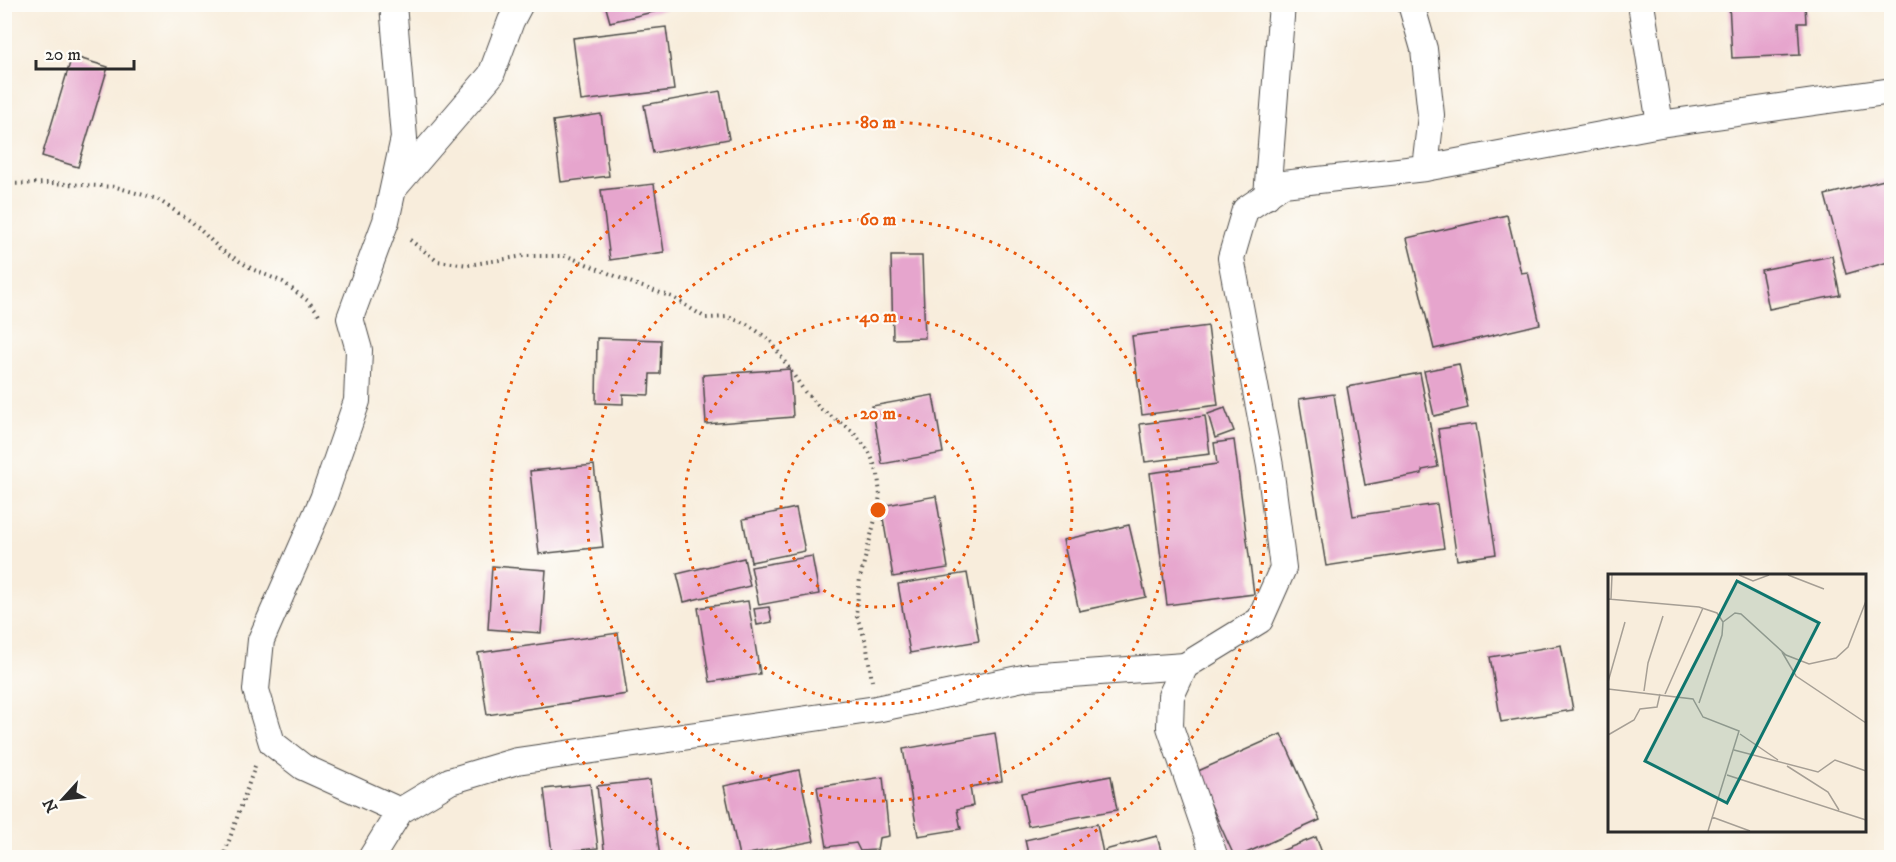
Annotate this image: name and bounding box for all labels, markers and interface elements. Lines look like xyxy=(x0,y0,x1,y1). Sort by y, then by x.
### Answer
scale bar xyxy=(36,33,134,71)
text: 20 m xyxy=(45,44,81,66)
text: 80 m xyxy=(860,112,897,134)
text: 60 m xyxy=(860,209,897,231)
text: 40 m xyxy=(858,306,897,328)
text: 20 m xyxy=(860,403,896,425)
centre of rings xyxy=(868,500,888,520)
inset map xyxy=(1608,574,1866,832)
north arrow xyxy=(33,769,93,829)
text: N xyxy=(39,795,62,816)

